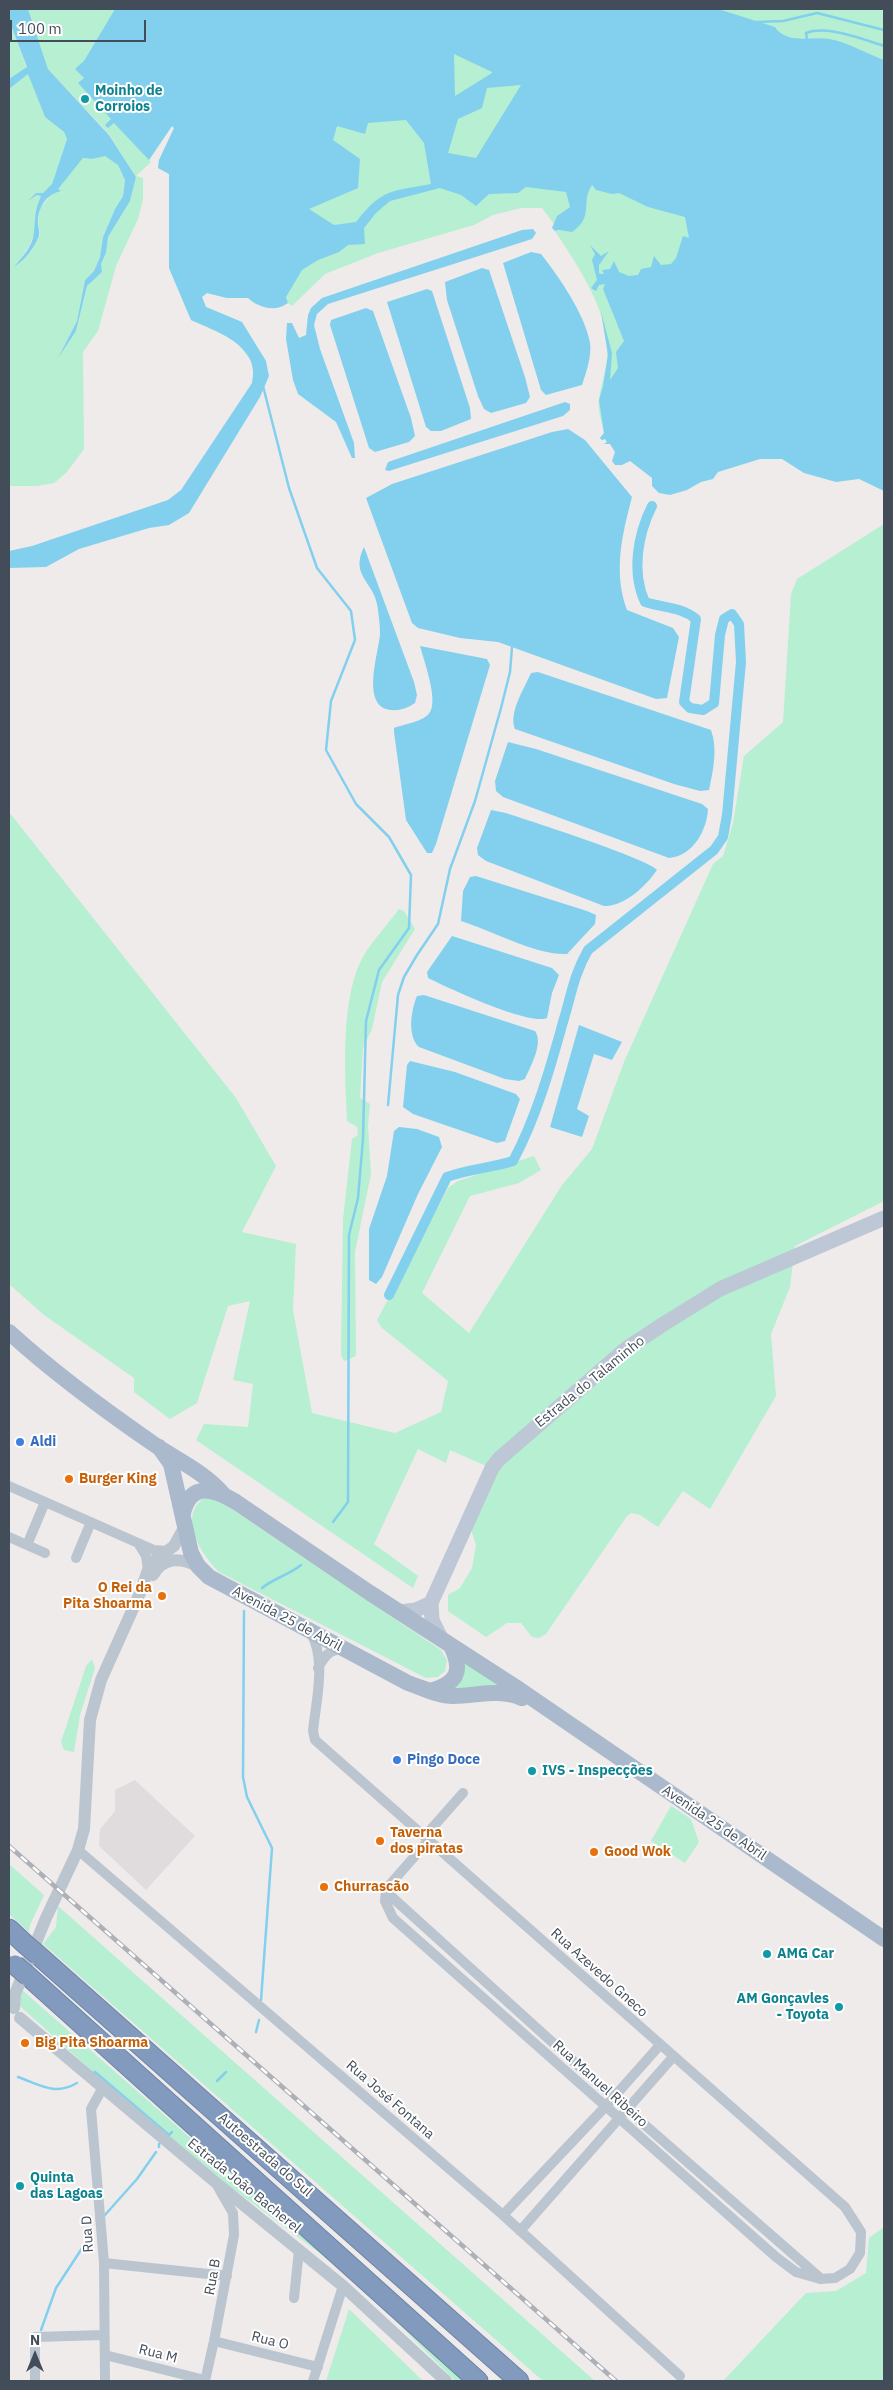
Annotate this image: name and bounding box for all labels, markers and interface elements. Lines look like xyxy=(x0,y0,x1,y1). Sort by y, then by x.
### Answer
scale bar xyxy=(12,10,149,42)
text: 100 m xyxy=(18,19,62,38)
place label: Moinho de Corroios xyxy=(95,83,163,115)
marker: Moinho de Corroios xyxy=(79,93,91,105)
street label: Estrada do Talaminho xyxy=(532,1333,648,1431)
place label: Aldi xyxy=(30,1434,56,1450)
marker: Aldi xyxy=(14,1436,26,1448)
place label: Burger King xyxy=(79,1471,156,1487)
marker: Burger King xyxy=(63,1473,75,1485)
place label: O Rei da Pita Shoarma xyxy=(63,1580,152,1612)
street label: Avenida 25 de Abril xyxy=(229,1583,345,1655)
marker: O Rei da Pita Shoarma xyxy=(156,1590,168,1602)
place label: Pingo Doce xyxy=(407,1752,480,1768)
marker: Pingo Doce xyxy=(391,1754,403,1766)
place label: IVS - Inspecções xyxy=(542,1763,653,1779)
marker: IVS - Inspecções xyxy=(526,1765,538,1777)
street label: Avenida 25 de Abril xyxy=(659,1782,769,1864)
place label: Taverna dos piratas xyxy=(390,1825,463,1858)
marker: Taverna dos piratas xyxy=(374,1835,386,1847)
place label: Good Wok xyxy=(604,1844,671,1860)
marker: Good Wok xyxy=(588,1846,600,1858)
place label: Churrascão xyxy=(334,1879,409,1895)
marker: Churrascão xyxy=(318,1881,330,1893)
street label: Rua Azevedo Gneco xyxy=(547,1925,651,2021)
place label: AMG Car xyxy=(777,1946,834,1962)
marker: AMG Car xyxy=(761,1948,773,1960)
place label: AM Gonçavles - Toyota xyxy=(737,1991,829,2024)
marker: AM Gonçavles - Toyota xyxy=(833,2001,845,2013)
place label: Big Pita Shoarma xyxy=(35,2035,148,2051)
marker: Big Pita Shoarma xyxy=(19,2037,31,2049)
street label: Rua Manuel Ribeiro xyxy=(549,2037,651,2131)
street label: Rua José Fontana xyxy=(342,2057,438,2143)
street label: Autoestrada do Sul xyxy=(214,2109,316,2201)
street label: Estrada João Bacherel xyxy=(184,2135,304,2237)
place label: Quinta das Lagoas xyxy=(30,2170,103,2202)
marker: Quinta das Lagoas xyxy=(14,2180,26,2192)
street label: Rua D xyxy=(79,2215,97,2253)
street label: Rua B xyxy=(202,2257,224,2297)
street label: Rua O xyxy=(250,2328,290,2354)
north arrow xyxy=(10,2330,60,2380)
text: N xyxy=(30,2331,40,2349)
street label: Rua M xyxy=(137,2341,179,2367)

